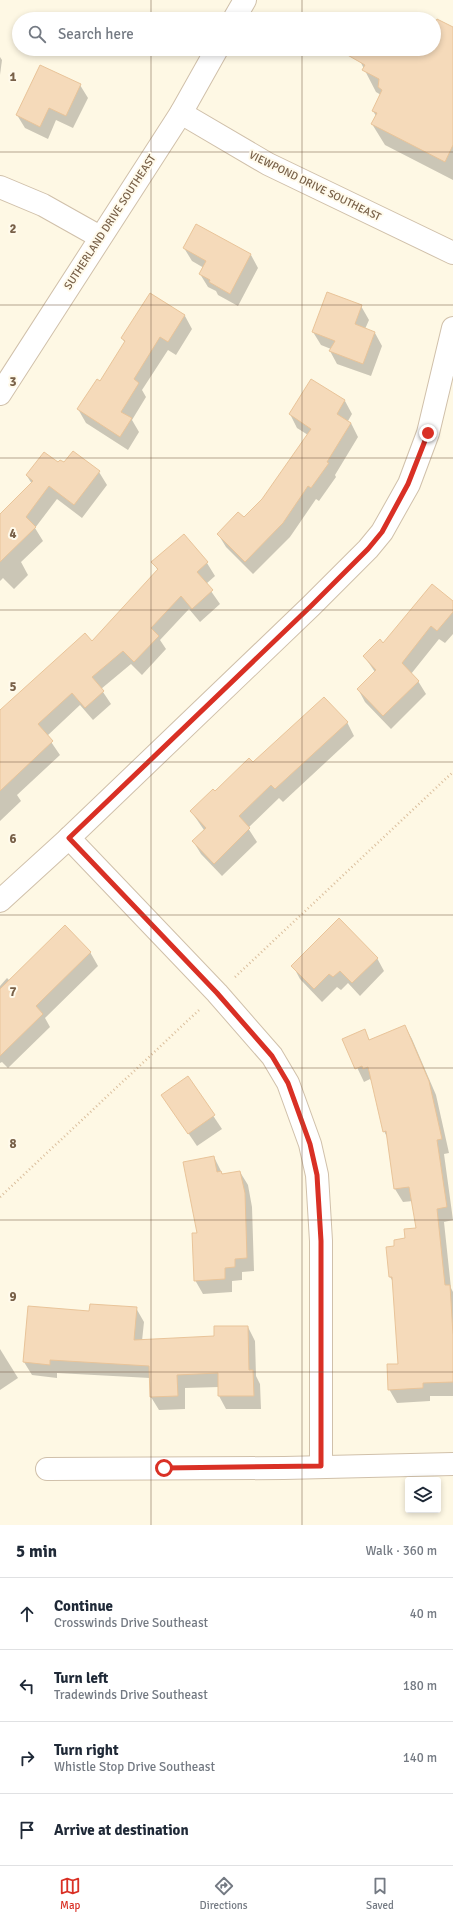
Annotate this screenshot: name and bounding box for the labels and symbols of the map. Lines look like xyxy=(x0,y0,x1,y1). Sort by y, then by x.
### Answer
text: 1 xyxy=(9,69,17,85)
street label: VIEWPOND DRIVE SOUTHEAST xyxy=(247,148,384,224)
street label: SUTHERLAND DRIVE SOUTHEAST xyxy=(61,152,159,292)
text: 2 xyxy=(9,221,17,237)
text: 3 xyxy=(9,374,17,390)
route end xyxy=(419,424,437,442)
text: 4 xyxy=(9,526,17,542)
text: 5 xyxy=(9,679,17,695)
text: 6 xyxy=(9,831,17,847)
text: 7 xyxy=(9,984,17,1000)
text: 8 xyxy=(9,1136,17,1152)
text: 9 xyxy=(9,1289,17,1305)
route start xyxy=(155,1459,173,1477)

